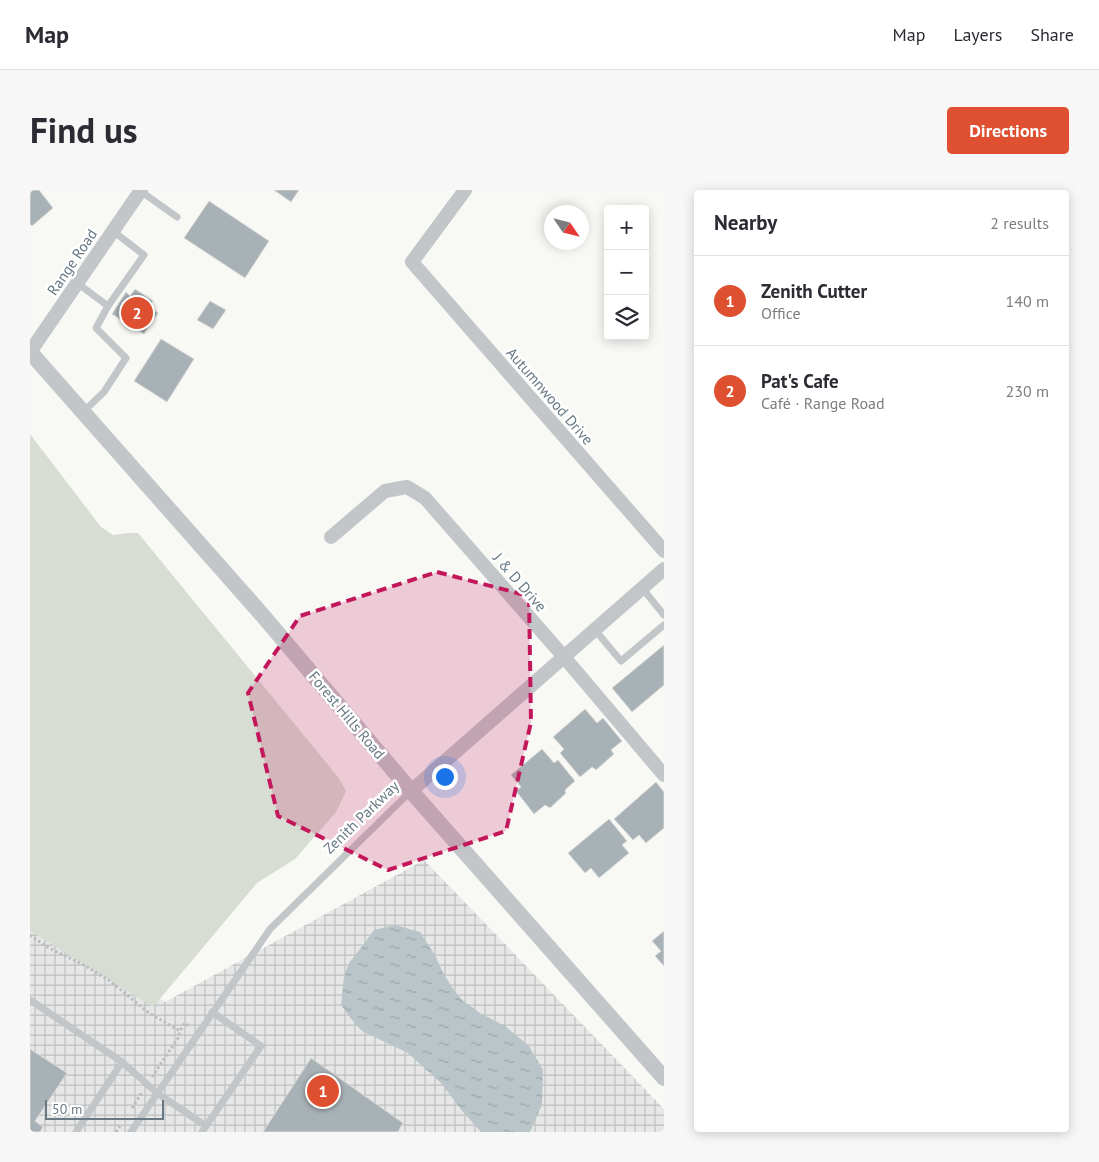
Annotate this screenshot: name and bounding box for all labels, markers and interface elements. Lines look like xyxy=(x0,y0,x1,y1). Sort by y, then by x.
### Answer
text: Map xyxy=(25,19,69,50)
text: Map xyxy=(893,23,925,46)
text: Layers xyxy=(953,23,1002,46)
text: Share xyxy=(1030,23,1074,46)
text: Find us xyxy=(30,107,138,153)
button: Directions xyxy=(947,107,1069,154)
north arrow xyxy=(544,205,589,250)
map controls xyxy=(604,205,649,340)
button: + xyxy=(604,205,649,250)
text: Nearby xyxy=(714,209,777,236)
text: 2 results xyxy=(990,213,1049,233)
street label: Range Road xyxy=(43,225,101,299)
button: − xyxy=(604,250,649,295)
text: Zenith Cutter xyxy=(761,279,867,303)
text: 1 xyxy=(725,291,735,311)
text: 140 m xyxy=(1006,291,1049,311)
pin: 2 xyxy=(121,294,153,332)
button: layers xyxy=(604,295,649,340)
text: Office xyxy=(761,303,801,323)
street label: Autumnwood Drive xyxy=(502,343,598,449)
text: Pat's Cafe xyxy=(761,369,839,393)
text: 2 xyxy=(725,381,735,401)
text: 230 m xyxy=(1006,381,1049,401)
text: Café · Range Road xyxy=(761,393,885,413)
street label: J & D Drive xyxy=(489,548,551,615)
street label: Forest Hills Road xyxy=(305,667,389,763)
your location xyxy=(432,764,458,790)
street label: Zenith Parkway xyxy=(319,776,403,858)
pin: 1 xyxy=(307,1072,339,1110)
scale bar xyxy=(45,1097,164,1120)
text: 50 m xyxy=(52,1100,82,1118)

